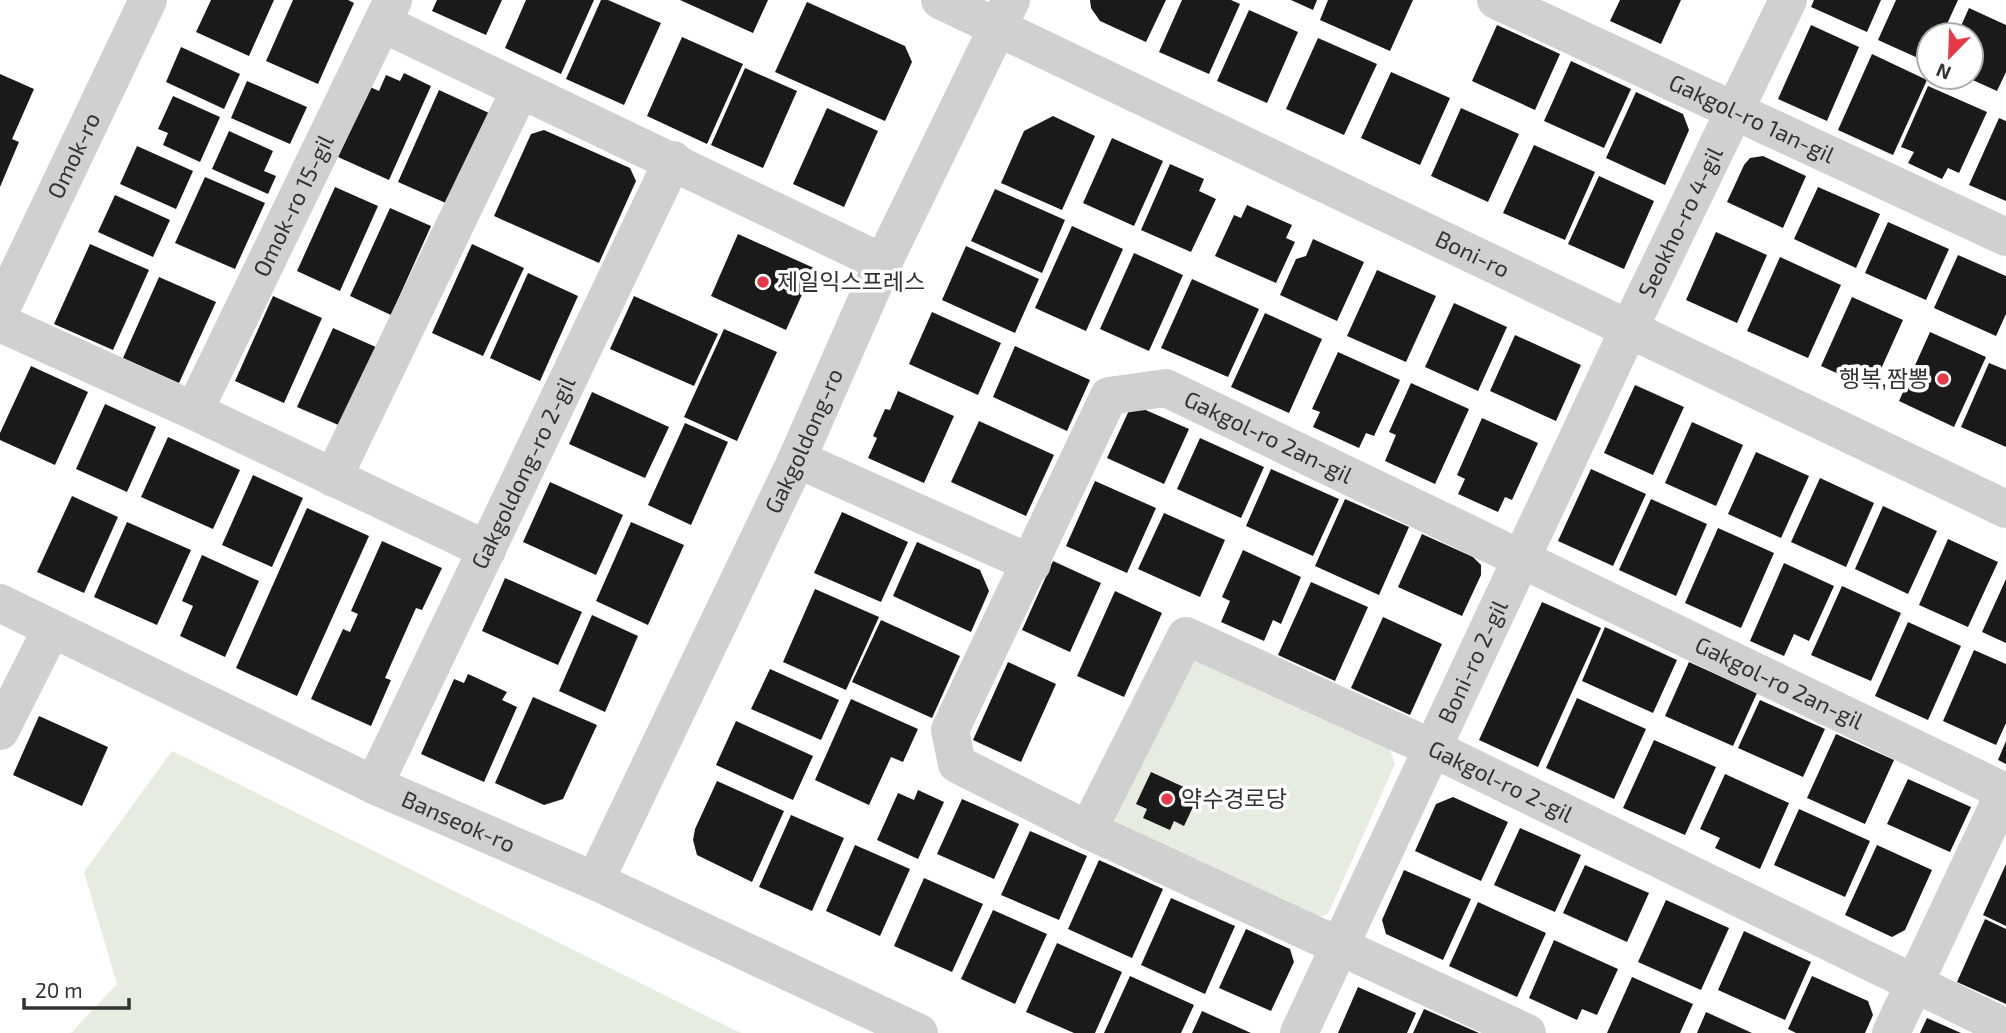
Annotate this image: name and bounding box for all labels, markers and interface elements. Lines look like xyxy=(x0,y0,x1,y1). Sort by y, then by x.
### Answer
north arrow xyxy=(1915,21,1985,91)
text: N xyxy=(1932,59,1954,85)
street label: Gakgol-ro 1an-gil xyxy=(1665,67,1840,169)
street label: Omok-ro xyxy=(41,108,105,203)
street label: Omok-ro 15-gil xyxy=(246,130,339,281)
street label: Seokho-ro 4-gil xyxy=(1631,142,1728,302)
street label: Boni-ro xyxy=(1431,224,1514,283)
place label: 제일익스프레스 xyxy=(777,267,925,295)
marker: 제일익스프레스 xyxy=(755,274,771,290)
street label: Gakgoldong-ro xyxy=(758,364,848,518)
place label: 행복,짬뽕 xyxy=(1839,364,1929,392)
street label: Gakgoldong-ro 2-gil xyxy=(464,371,580,573)
marker: 행복,짬뽕 xyxy=(1935,371,1951,387)
street label: Gakgol-ro 2an-gil xyxy=(1180,384,1357,489)
street label: Boni-ro 2-gil xyxy=(1431,595,1513,727)
street label: Gakgol-ro 2an-gil xyxy=(1691,630,1868,735)
street label: Gakgol-ro 2-gil xyxy=(1424,734,1578,828)
street label: Banseok-ro xyxy=(398,784,520,858)
place label: 약수경로당 xyxy=(1181,784,1287,812)
marker: 약수경로당 xyxy=(1159,791,1175,807)
scale bar xyxy=(24,967,130,1011)
text: 20 m xyxy=(35,977,83,1002)

